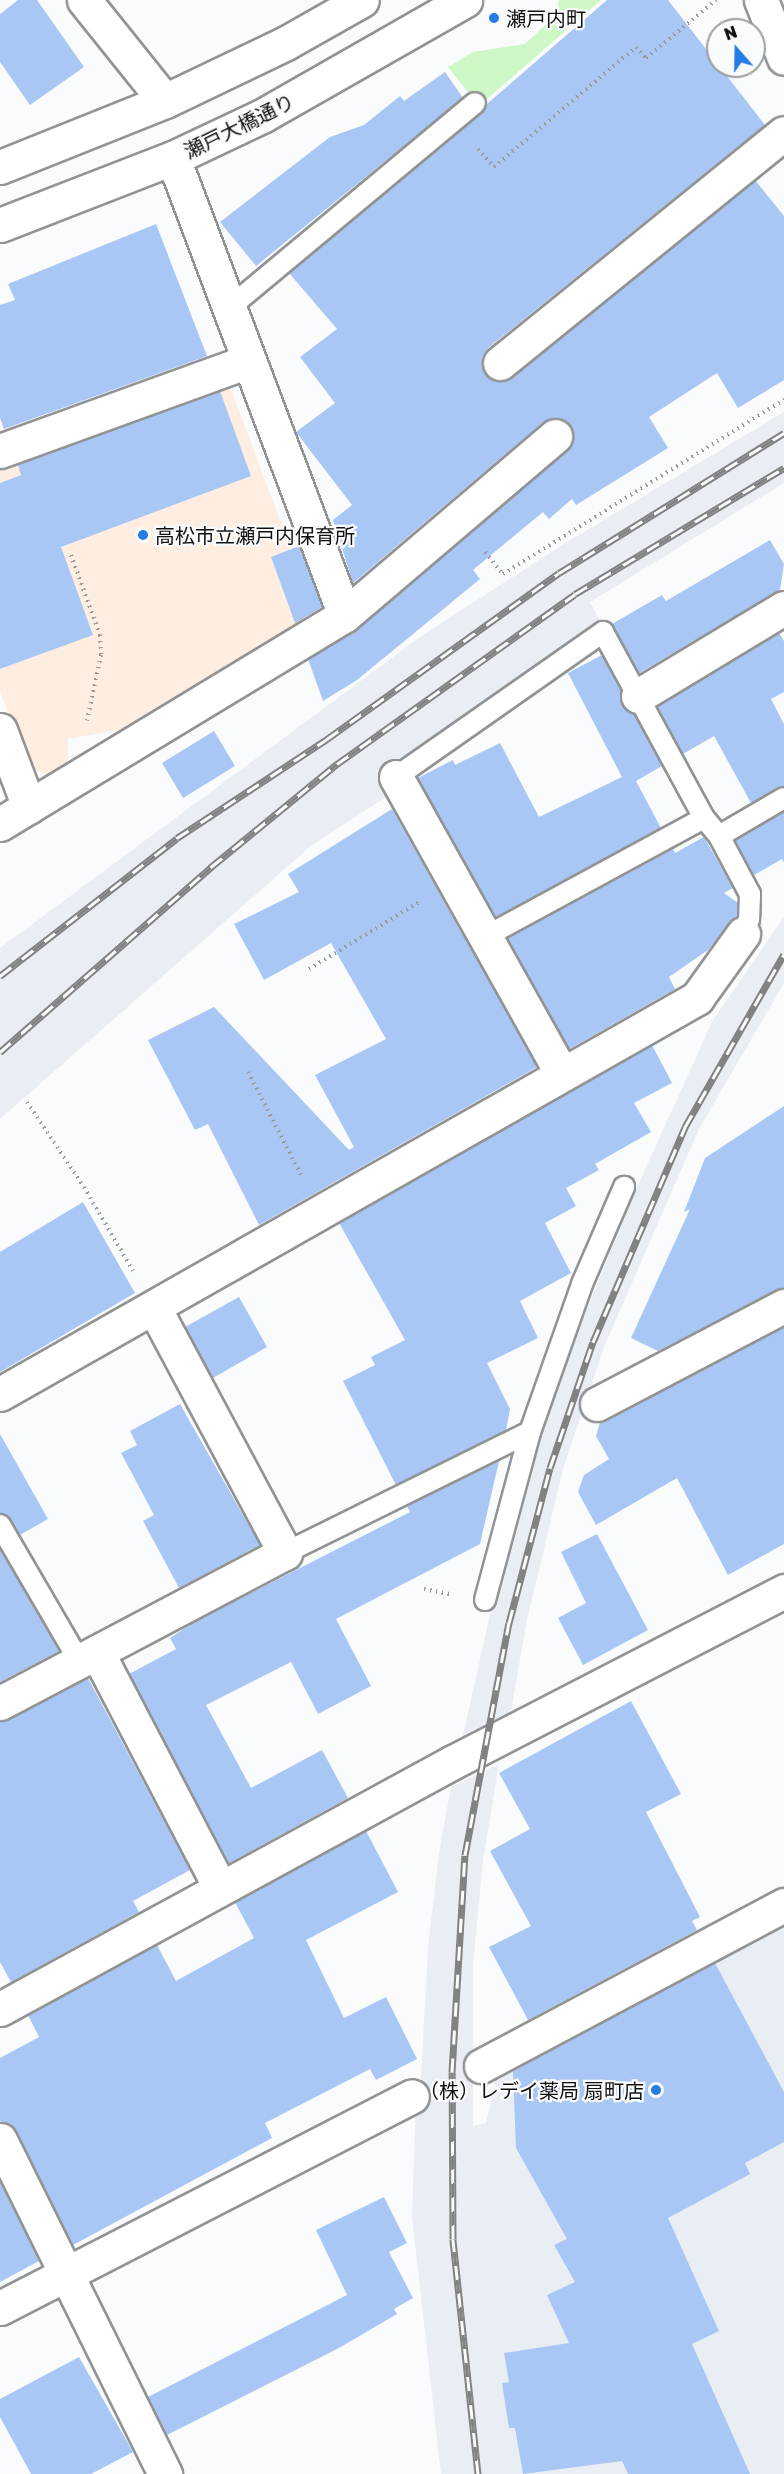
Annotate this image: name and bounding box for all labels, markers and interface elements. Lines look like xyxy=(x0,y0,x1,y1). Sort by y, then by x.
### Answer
place label: 瀬戸内町 xyxy=(506,6,586,30)
marker: 瀬戸内町 xyxy=(487,11,501,25)
north arrow xyxy=(706,18,766,78)
text: N xyxy=(721,21,740,44)
street label: 瀬戸大橋通り xyxy=(180,89,298,163)
place label: 高松市立瀬戸内保育所 xyxy=(155,523,355,547)
marker: 高松市立瀬戸内保育所 xyxy=(136,528,150,542)
place label: （株）レデイ薬局 扇町店 xyxy=(419,2078,644,2102)
marker: （株）レデイ薬局 扇町店 xyxy=(649,2083,663,2097)

